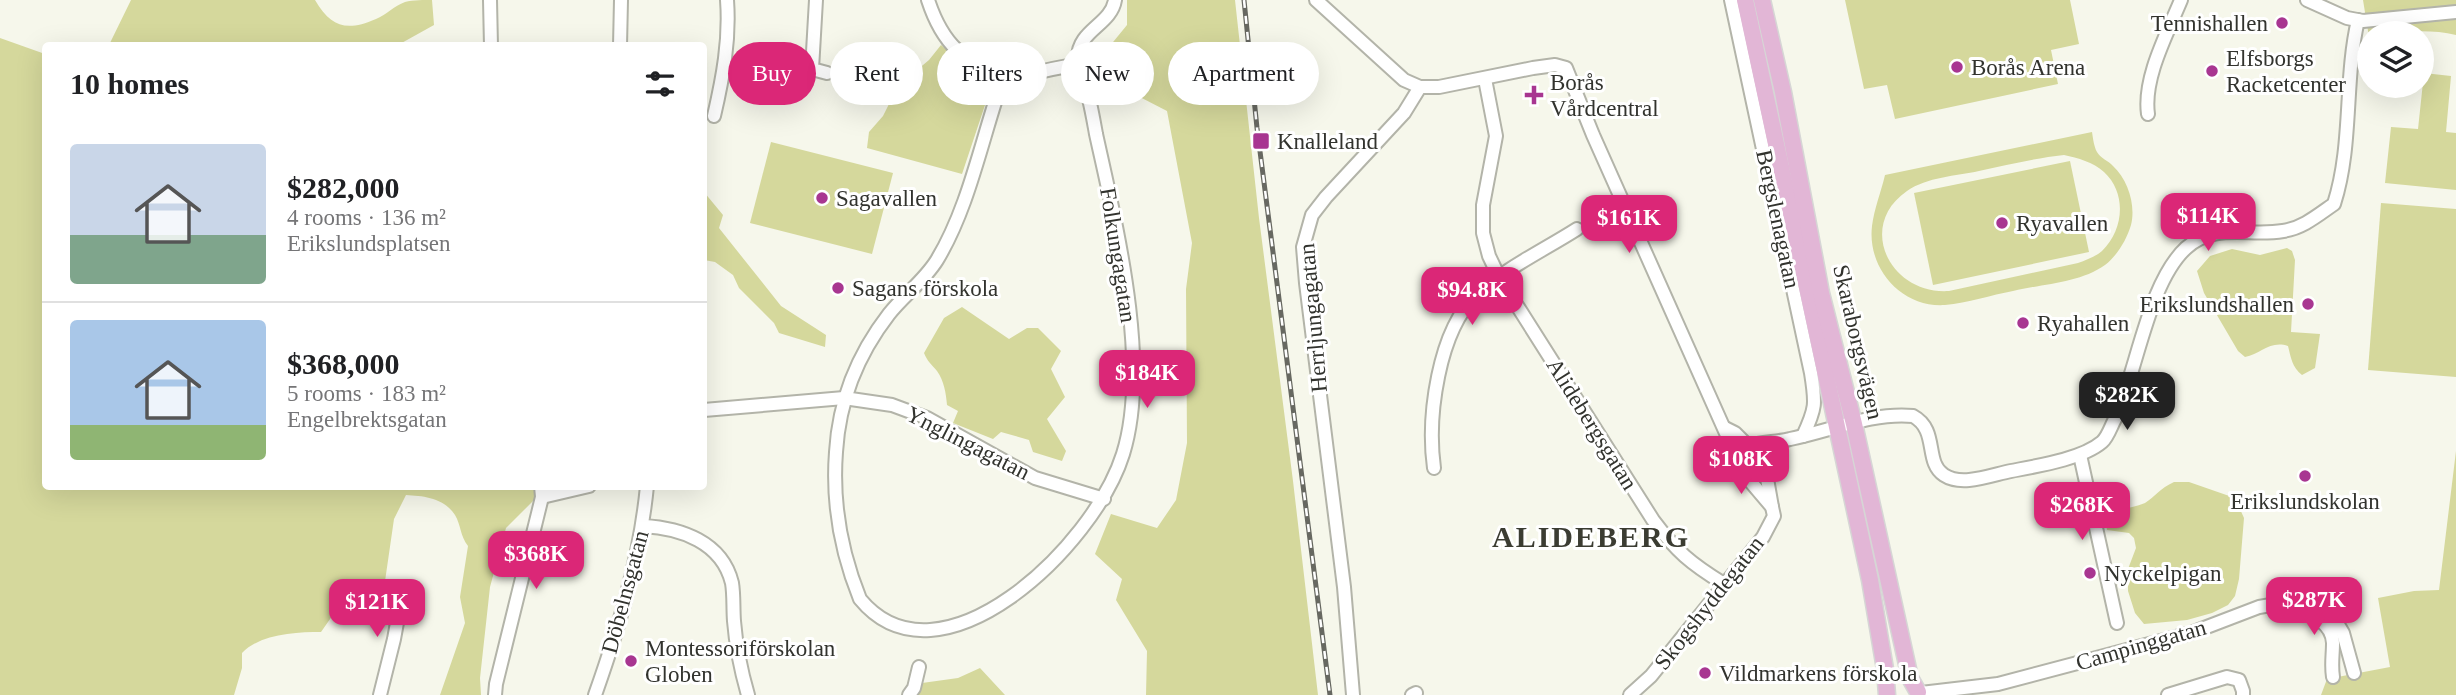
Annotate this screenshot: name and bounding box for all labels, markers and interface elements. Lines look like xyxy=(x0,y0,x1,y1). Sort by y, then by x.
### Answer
place label: Tennishallen xyxy=(2151,11,2268,36)
marker: Tennishallen xyxy=(2274,15,2290,31)
map controls xyxy=(2357,21,2434,98)
button: layers xyxy=(2357,21,2434,98)
chip: Buy xyxy=(728,42,816,105)
chip: Rent xyxy=(830,42,923,105)
chip: Filters xyxy=(937,42,1047,105)
chip: New xyxy=(1061,42,1154,105)
chip: Apartment xyxy=(1168,42,1319,105)
place label: Elfsborgs Racketcenter xyxy=(2226,46,2346,97)
place label: Borås Arena xyxy=(1971,55,2085,80)
marker: Borås Arena xyxy=(1949,59,1965,75)
marker: Elfsborgs Racketcenter xyxy=(2204,63,2220,79)
icon: filters xyxy=(641,65,679,103)
text: 10 homes xyxy=(70,67,189,100)
place label: Borås Vårdcentral xyxy=(1550,70,1659,121)
marker: Borås Vårdcentral xyxy=(1524,85,1544,105)
place label: Knalleland xyxy=(1277,129,1378,154)
marker: Knalleland xyxy=(1251,131,1271,151)
street label: Bergslenagatan xyxy=(1751,147,1805,291)
text: $282,000 xyxy=(287,171,400,204)
icon: home xyxy=(126,172,210,256)
place label: Sagavallen xyxy=(836,186,937,211)
street label: Folkungagatan xyxy=(1095,186,1141,325)
marker: Sagavallen xyxy=(814,190,830,206)
pin: $114K xyxy=(2159,194,2257,253)
pin: $161K xyxy=(1580,196,1678,255)
text: $114K xyxy=(2177,203,2239,228)
text: 4 rooms · 136 m² xyxy=(287,205,446,230)
text: $161K xyxy=(1597,205,1661,230)
place label: Ryavallen xyxy=(2016,211,2109,236)
marker: Ryavallen xyxy=(1994,215,2010,231)
text: Erikslundsplatsen xyxy=(287,231,451,256)
street label: Herrljungagatan xyxy=(1294,242,1332,394)
street label: Skaraborgsvägen xyxy=(1828,262,1888,422)
pin: $94.8K xyxy=(1415,268,1529,327)
place label: Sagans förskola xyxy=(852,276,998,301)
text: $94.8K xyxy=(1437,277,1507,302)
marker: Sagans förskola xyxy=(830,280,846,296)
place label: Erikslundshallen xyxy=(2139,292,2294,317)
marker: Erikslundshallen xyxy=(2300,296,2316,312)
place label: Ryahallen xyxy=(2037,311,2130,336)
marker: Ryahallen xyxy=(2015,315,2031,331)
text: $368,000 xyxy=(287,347,400,380)
icon: home xyxy=(126,348,210,432)
pin: $184K xyxy=(1098,350,1196,410)
street label: Alidebergsgatan xyxy=(1542,354,1643,495)
text: $184K xyxy=(1115,360,1179,385)
pin: $282K xyxy=(2078,372,2176,432)
text: 5 rooms · 183 m² xyxy=(287,381,446,406)
text: $282K xyxy=(2095,382,2159,407)
street label: Ynglingagatan xyxy=(902,401,1034,485)
text: Engelbrektsgatan xyxy=(287,407,447,432)
pin: $108K xyxy=(1692,436,1790,496)
text: $108K xyxy=(1709,446,1773,471)
marker: Erikslundskolan xyxy=(2297,468,2313,484)
pin: $268K xyxy=(2033,482,2131,542)
place label: Erikslundskolan xyxy=(2230,489,2380,514)
text: $268K xyxy=(2050,492,2114,517)
district label: ALIDEBERG xyxy=(1492,520,1690,553)
street label: Döbelnsgatan xyxy=(597,527,654,656)
street label: Skogshyddegatan xyxy=(1649,531,1769,675)
pin: $368K xyxy=(487,532,585,591)
text: $368K xyxy=(504,541,568,566)
place label: Nyckelpigan xyxy=(2104,561,2222,586)
marker: Nyckelpigan xyxy=(2082,565,2098,581)
pin: $287K xyxy=(2265,578,2363,637)
pin: $121K xyxy=(328,580,426,639)
text: $287K xyxy=(2282,587,2346,612)
text: $121K xyxy=(345,589,409,614)
street label: Campinggatan xyxy=(2073,614,2209,676)
place label: Montessoriförskolan Globen xyxy=(645,636,836,687)
marker: Montessoriförskolan Globen xyxy=(623,653,639,669)
place label: Vildmarkens förskola xyxy=(1719,661,1918,686)
marker: Vildmarkens förskola xyxy=(1697,665,1713,681)

